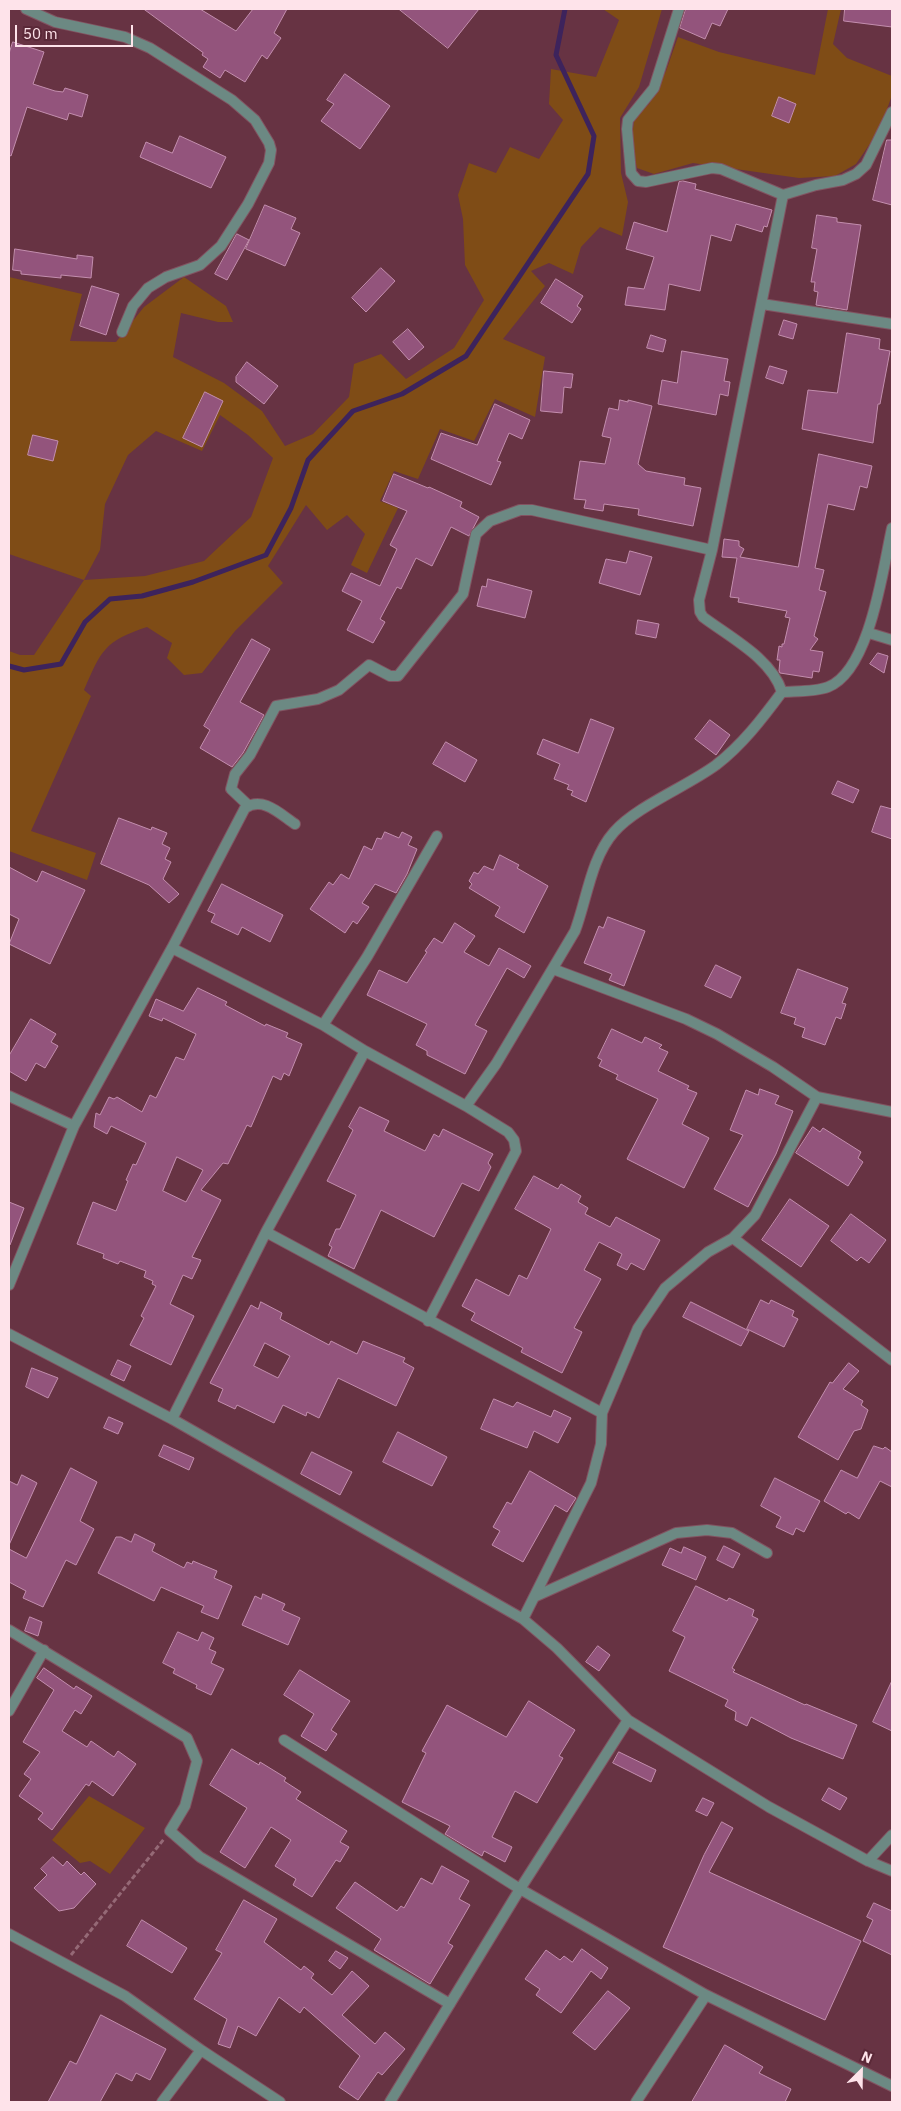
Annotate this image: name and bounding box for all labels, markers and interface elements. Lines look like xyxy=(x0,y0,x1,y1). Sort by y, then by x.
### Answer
scale bar xyxy=(18,15,135,47)
text: 50 m xyxy=(23,24,58,43)
north arrow xyxy=(836,2046,886,2096)
text: N xyxy=(859,2047,875,2067)

